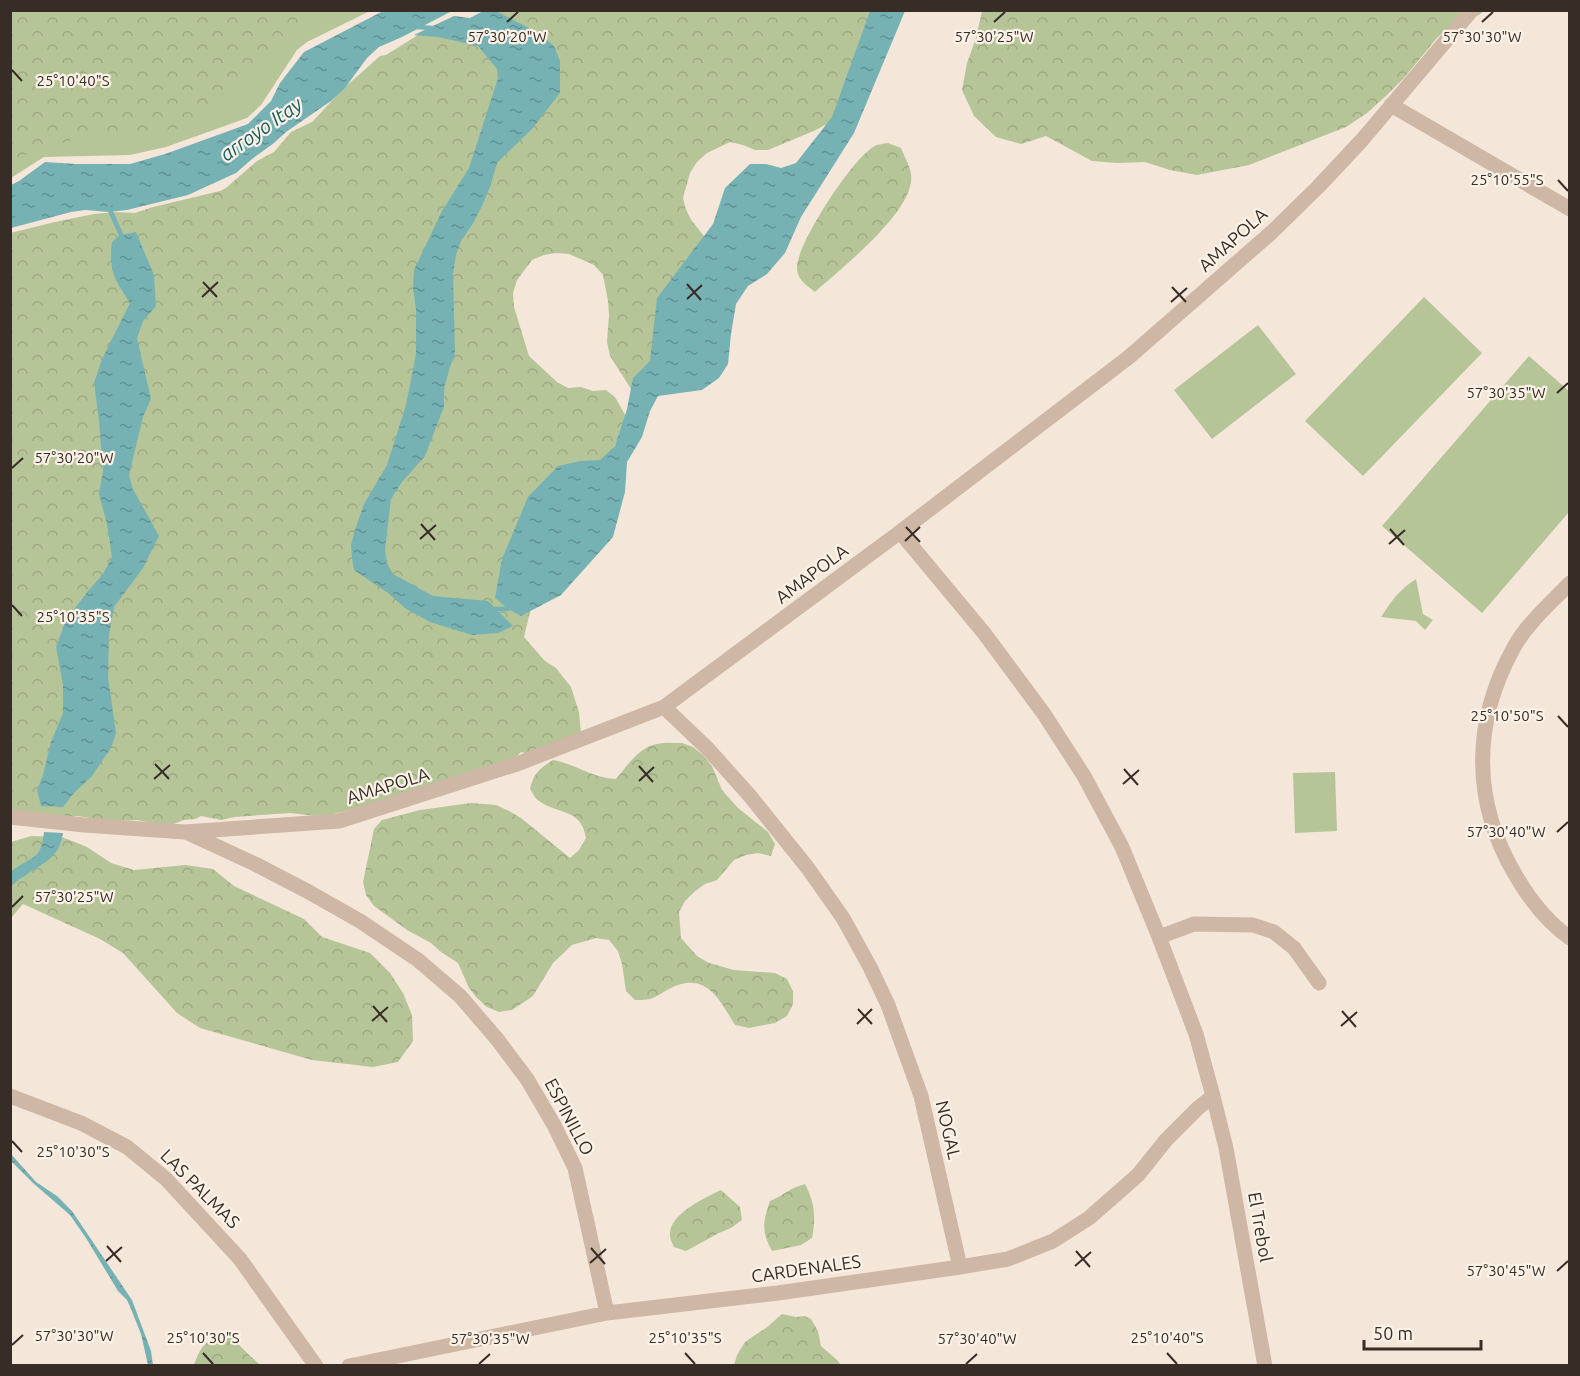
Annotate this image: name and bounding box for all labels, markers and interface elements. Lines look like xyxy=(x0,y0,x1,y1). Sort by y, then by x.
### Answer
text: 57°30'20"W xyxy=(467,28,547,45)
text: 57°30'25"W xyxy=(954,28,1034,45)
text: 57°30'30"W xyxy=(1442,28,1522,45)
text: 25°10'40"S xyxy=(36,72,110,89)
water label: arroyo Itay xyxy=(215,92,307,165)
text: 25°10'55"S xyxy=(1470,171,1544,188)
street label: AMAPOLA xyxy=(1194,203,1271,275)
text: 57°30'35"W xyxy=(1466,384,1546,401)
text: 57°30'20"W xyxy=(34,449,114,466)
street label: AMAPOLA xyxy=(771,539,852,607)
text: 25°10'35"S xyxy=(36,608,110,625)
text: 25°10'50"S xyxy=(1470,707,1544,724)
street label: AMAPOLA xyxy=(344,763,432,807)
text: 57°30'40"W xyxy=(1466,823,1546,840)
text: 57°30'25"W xyxy=(34,888,114,905)
street label: ESPINILLO xyxy=(541,1075,598,1158)
street label: NOGAL xyxy=(933,1098,965,1161)
text: 25°10'30"S xyxy=(36,1143,110,1160)
street label: LAS PALMAS xyxy=(157,1145,244,1232)
street label: El Trebol xyxy=(1245,1190,1277,1264)
street label: CARDENALES xyxy=(750,1250,862,1286)
text: 57°30'45"W xyxy=(1466,1262,1546,1279)
scale bar xyxy=(1364,1313,1481,1351)
text: 50 m xyxy=(1373,1323,1413,1343)
text: 57°30'30"W xyxy=(34,1327,114,1344)
text: 25°10'30"S xyxy=(166,1329,240,1346)
text: 25°10'35"S xyxy=(648,1329,722,1346)
text: 25°10'40"S xyxy=(1130,1329,1204,1346)
text: 57°30'35"W xyxy=(450,1330,530,1347)
text: 57°30'40"W xyxy=(937,1330,1017,1347)

